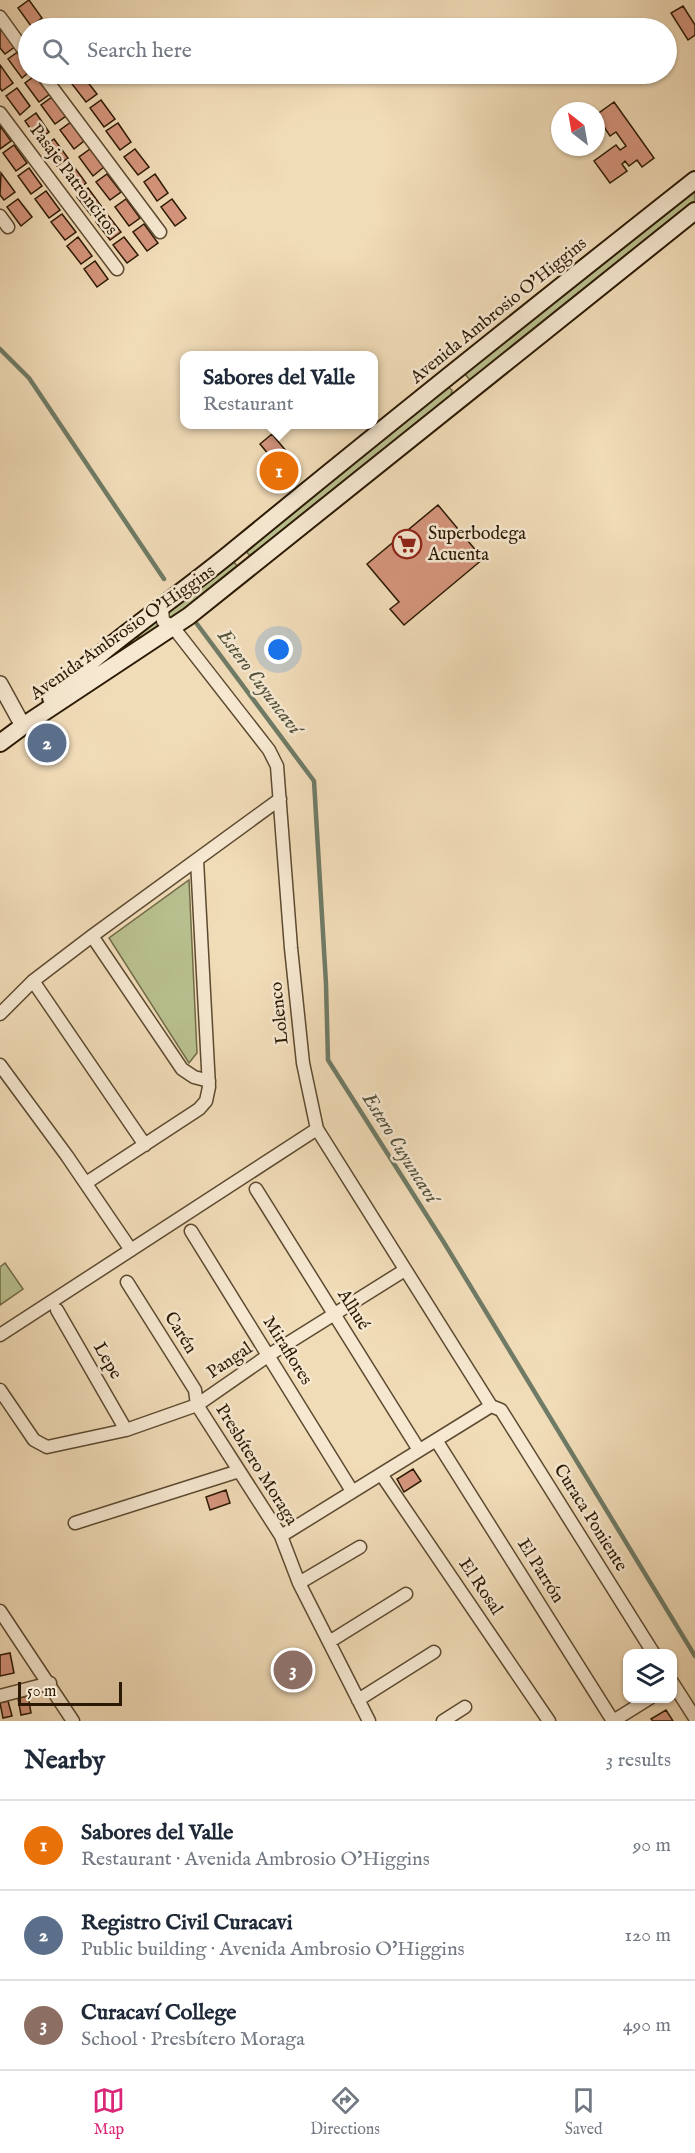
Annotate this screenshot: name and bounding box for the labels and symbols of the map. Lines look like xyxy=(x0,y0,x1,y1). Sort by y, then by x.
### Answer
north arrow xyxy=(551,102,605,156)
street label: Pasaje Patroncitos xyxy=(24,120,122,240)
street label: Avenida Ambrosio O'Higgins xyxy=(405,233,592,390)
pin: 1 xyxy=(260,448,298,494)
place label: Superbodega Acuenta xyxy=(427,523,526,567)
supermarket icon: Superbodega Acuenta xyxy=(391,528,423,560)
street label: Avenida Ambrosio O'Higgins xyxy=(25,560,220,706)
water label: Estero Cuyuncaví xyxy=(211,624,309,742)
your location xyxy=(264,635,293,664)
pin: 2 xyxy=(28,720,66,766)
street label: Lolenco xyxy=(265,980,295,1045)
water label: Estero Cuyuncaví xyxy=(356,1087,446,1211)
street label: Alhué xyxy=(331,1284,374,1335)
street label: Carén xyxy=(158,1308,202,1359)
street label: Miraflores xyxy=(257,1312,317,1390)
street label: Pangal xyxy=(203,1337,257,1385)
street label: Lepe xyxy=(87,1338,127,1384)
street label: Presbítero Moraga xyxy=(209,1400,303,1530)
street label: Curaca Poniente xyxy=(548,1460,632,1576)
street label: El Parrón xyxy=(511,1534,569,1608)
street label: El Rosal xyxy=(453,1554,507,1620)
pin: 3 xyxy=(274,1648,312,1692)
scale bar xyxy=(18,1679,122,1706)

